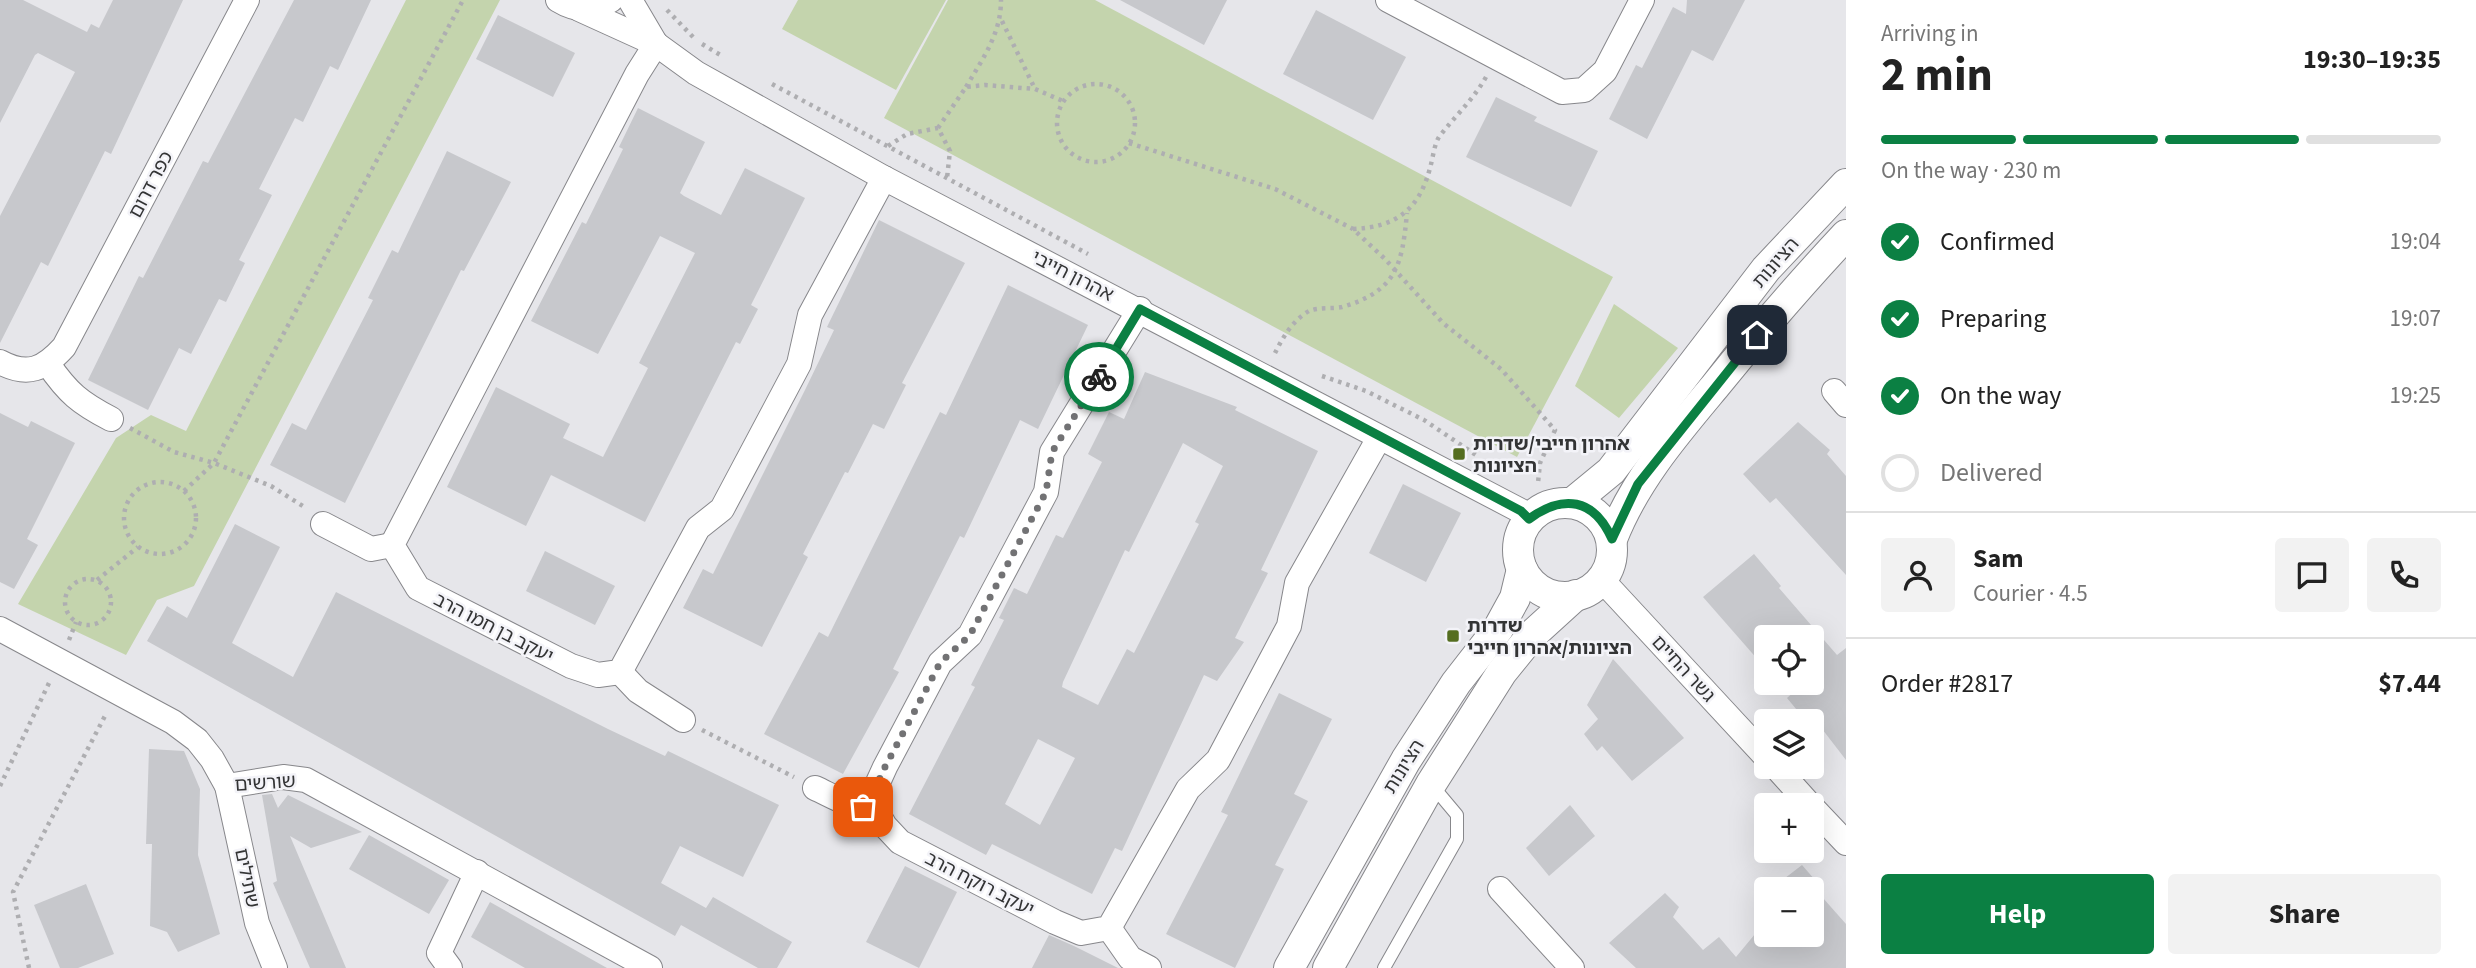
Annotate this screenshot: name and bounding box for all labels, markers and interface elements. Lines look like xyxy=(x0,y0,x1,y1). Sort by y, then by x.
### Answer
text: Arriving in xyxy=(1881,17,1979,50)
text: 19:30–19:35 xyxy=(2303,41,2441,78)
text: 2 min xyxy=(1881,43,1993,108)
street label: כפר דרום xyxy=(122,146,180,223)
text: On the way · 230 m xyxy=(1881,154,2061,187)
icon: check xyxy=(1881,223,1919,261)
text: Confirmed xyxy=(1940,223,2055,260)
text: 19:04 xyxy=(2390,225,2441,258)
street label: הציונות xyxy=(1746,232,1806,294)
street label: אהרון חייבי xyxy=(1027,244,1118,308)
icon: check xyxy=(1881,300,1919,338)
text: Preparing xyxy=(1940,300,2046,337)
text: 19:07 xyxy=(2390,302,2441,335)
pin xyxy=(1727,305,1787,365)
icon: home xyxy=(1738,316,1776,354)
courier xyxy=(1064,342,1134,412)
icon: bike xyxy=(1080,358,1118,396)
icon: check xyxy=(1881,377,1919,415)
text: On the way xyxy=(1940,377,2061,414)
text: 19:25 xyxy=(2390,379,2441,412)
place label: אהרון חייבי/שדרות הציונות xyxy=(1473,431,1630,480)
marker: אהרון חייבי/שדרות הציונות xyxy=(1451,446,1467,462)
text: Delivered xyxy=(1940,454,2043,491)
button: person xyxy=(1881,538,1955,612)
button: chat xyxy=(2275,538,2349,612)
button: phone xyxy=(2367,538,2441,612)
text: Sam xyxy=(1973,540,2023,577)
text: Courier · 4.5 xyxy=(1973,577,2088,610)
street label: יעקב בן חמו הרב xyxy=(429,587,558,670)
place label: שדרות הציונות/אהרון חייבי xyxy=(1467,613,1632,662)
map controls xyxy=(1754,625,1824,947)
button: locate xyxy=(1754,625,1824,695)
marker: שדרות הציונות/אהרון חייבי xyxy=(1445,628,1461,644)
street label: גשר החיים xyxy=(1645,630,1721,708)
text: Order #2817 xyxy=(1881,665,2013,702)
text: $7.44 xyxy=(2378,665,2441,702)
button: layers xyxy=(1754,709,1824,779)
street label: הציונות xyxy=(1377,734,1431,799)
street label: שורשים xyxy=(234,768,297,799)
pin xyxy=(833,777,893,837)
icon: bag xyxy=(844,788,882,826)
button: + xyxy=(1754,793,1824,863)
street label: יעקב רוקח הרב xyxy=(920,845,1039,923)
street label: שתילים xyxy=(227,846,266,911)
button: Help xyxy=(1881,874,2154,954)
button: Share xyxy=(2168,874,2441,954)
button: − xyxy=(1754,877,1824,947)

